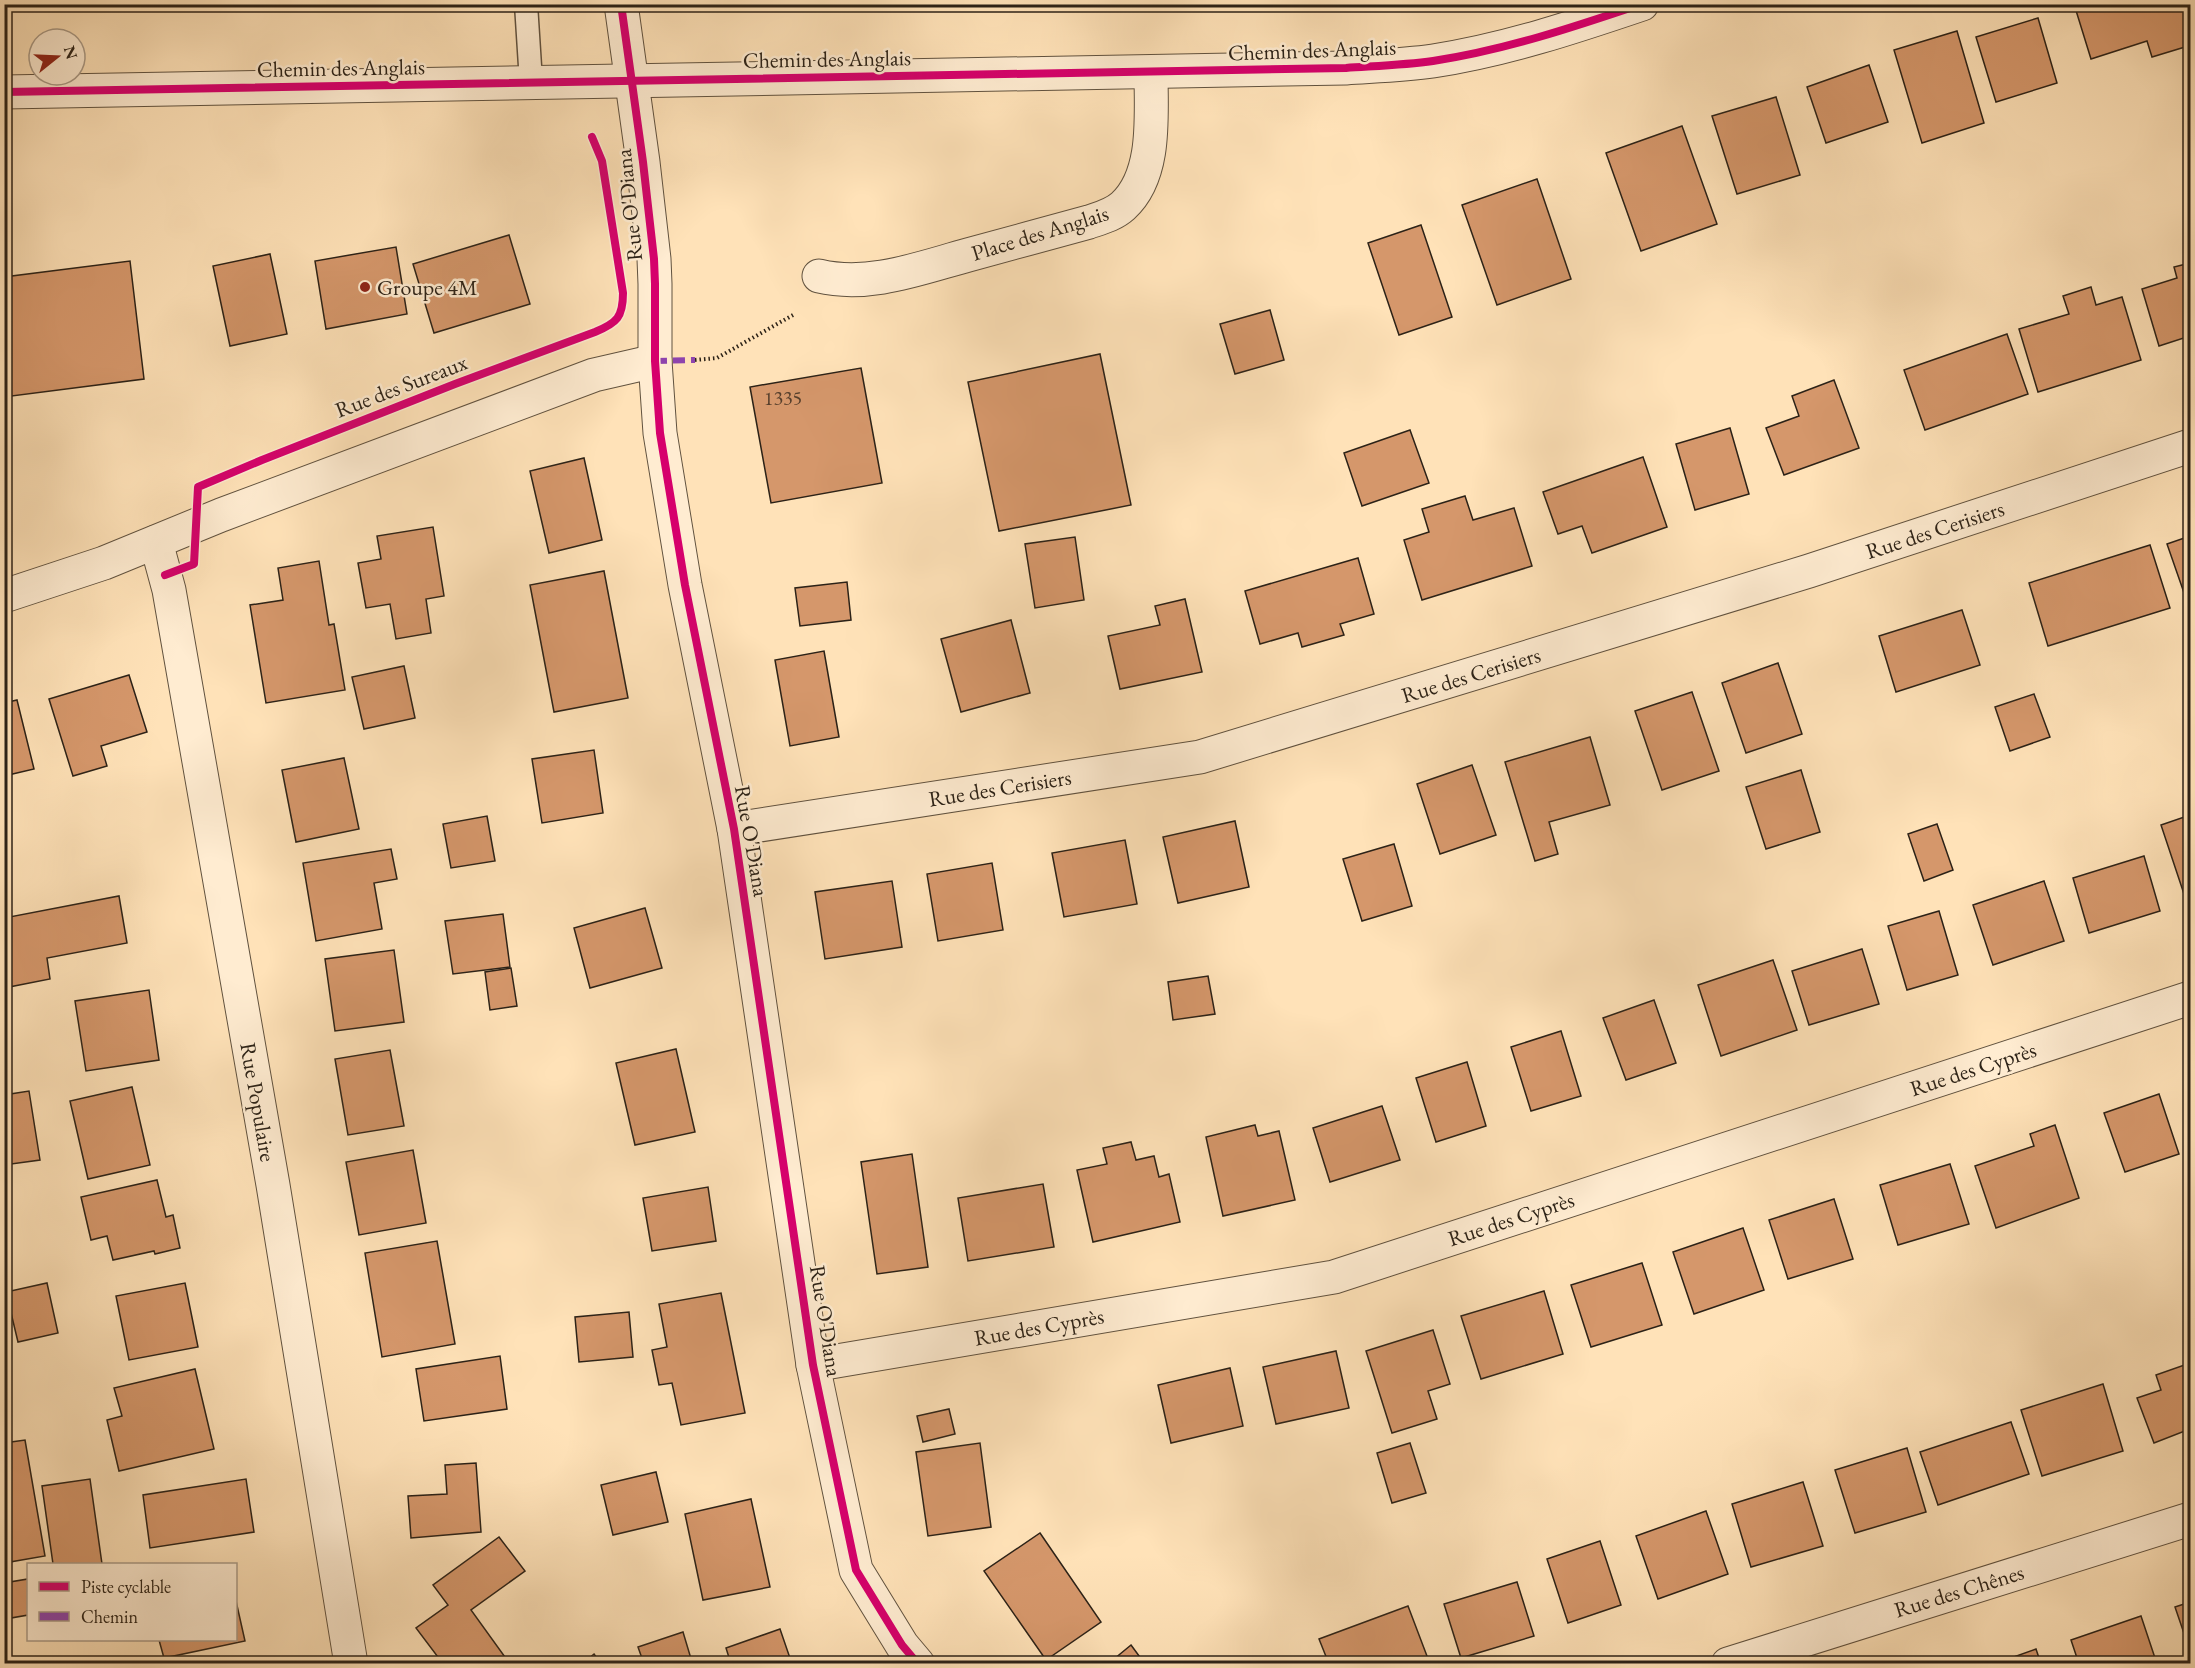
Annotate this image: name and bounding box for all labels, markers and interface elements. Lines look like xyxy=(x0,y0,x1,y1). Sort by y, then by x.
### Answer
north arrow xyxy=(27,27,87,87)
street label: Chemin des Anglais xyxy=(1227,33,1397,67)
text: N xyxy=(59,43,83,62)
street label: Chemin des Anglais xyxy=(743,43,911,75)
street label: Chemin des Anglais xyxy=(257,52,425,84)
street label: Rue O'Diana xyxy=(609,147,649,263)
street label: Place des Anglais xyxy=(968,198,1112,268)
place label: Groupe 4M xyxy=(377,273,478,302)
marker: Groupe 4M xyxy=(358,280,372,294)
street label: Rue des Sureaux xyxy=(331,347,472,424)
house number: 1335 xyxy=(764,385,802,411)
street label: Rue des Cerisiers xyxy=(1862,494,2008,566)
street label: Rue des Cerisiers xyxy=(1398,640,1544,710)
street label: Rue des Cerisiers xyxy=(927,762,1073,814)
street label: Rue O'Diana xyxy=(728,783,776,899)
street label: Rue des Cyprès xyxy=(1906,1035,2040,1103)
street label: Rue Populaire xyxy=(233,1040,283,1164)
street label: Rue des Cyprès xyxy=(1444,1185,1578,1253)
street label: Rue O'Diana xyxy=(803,1263,849,1379)
street label: Rue des Cyprès xyxy=(972,1301,1106,1353)
street label: Rue des Chênes xyxy=(1891,1557,2027,1625)
legend xyxy=(27,1563,237,1641)
text: Piste cyclable xyxy=(81,1575,171,1598)
text: Chemin xyxy=(81,1605,138,1628)

